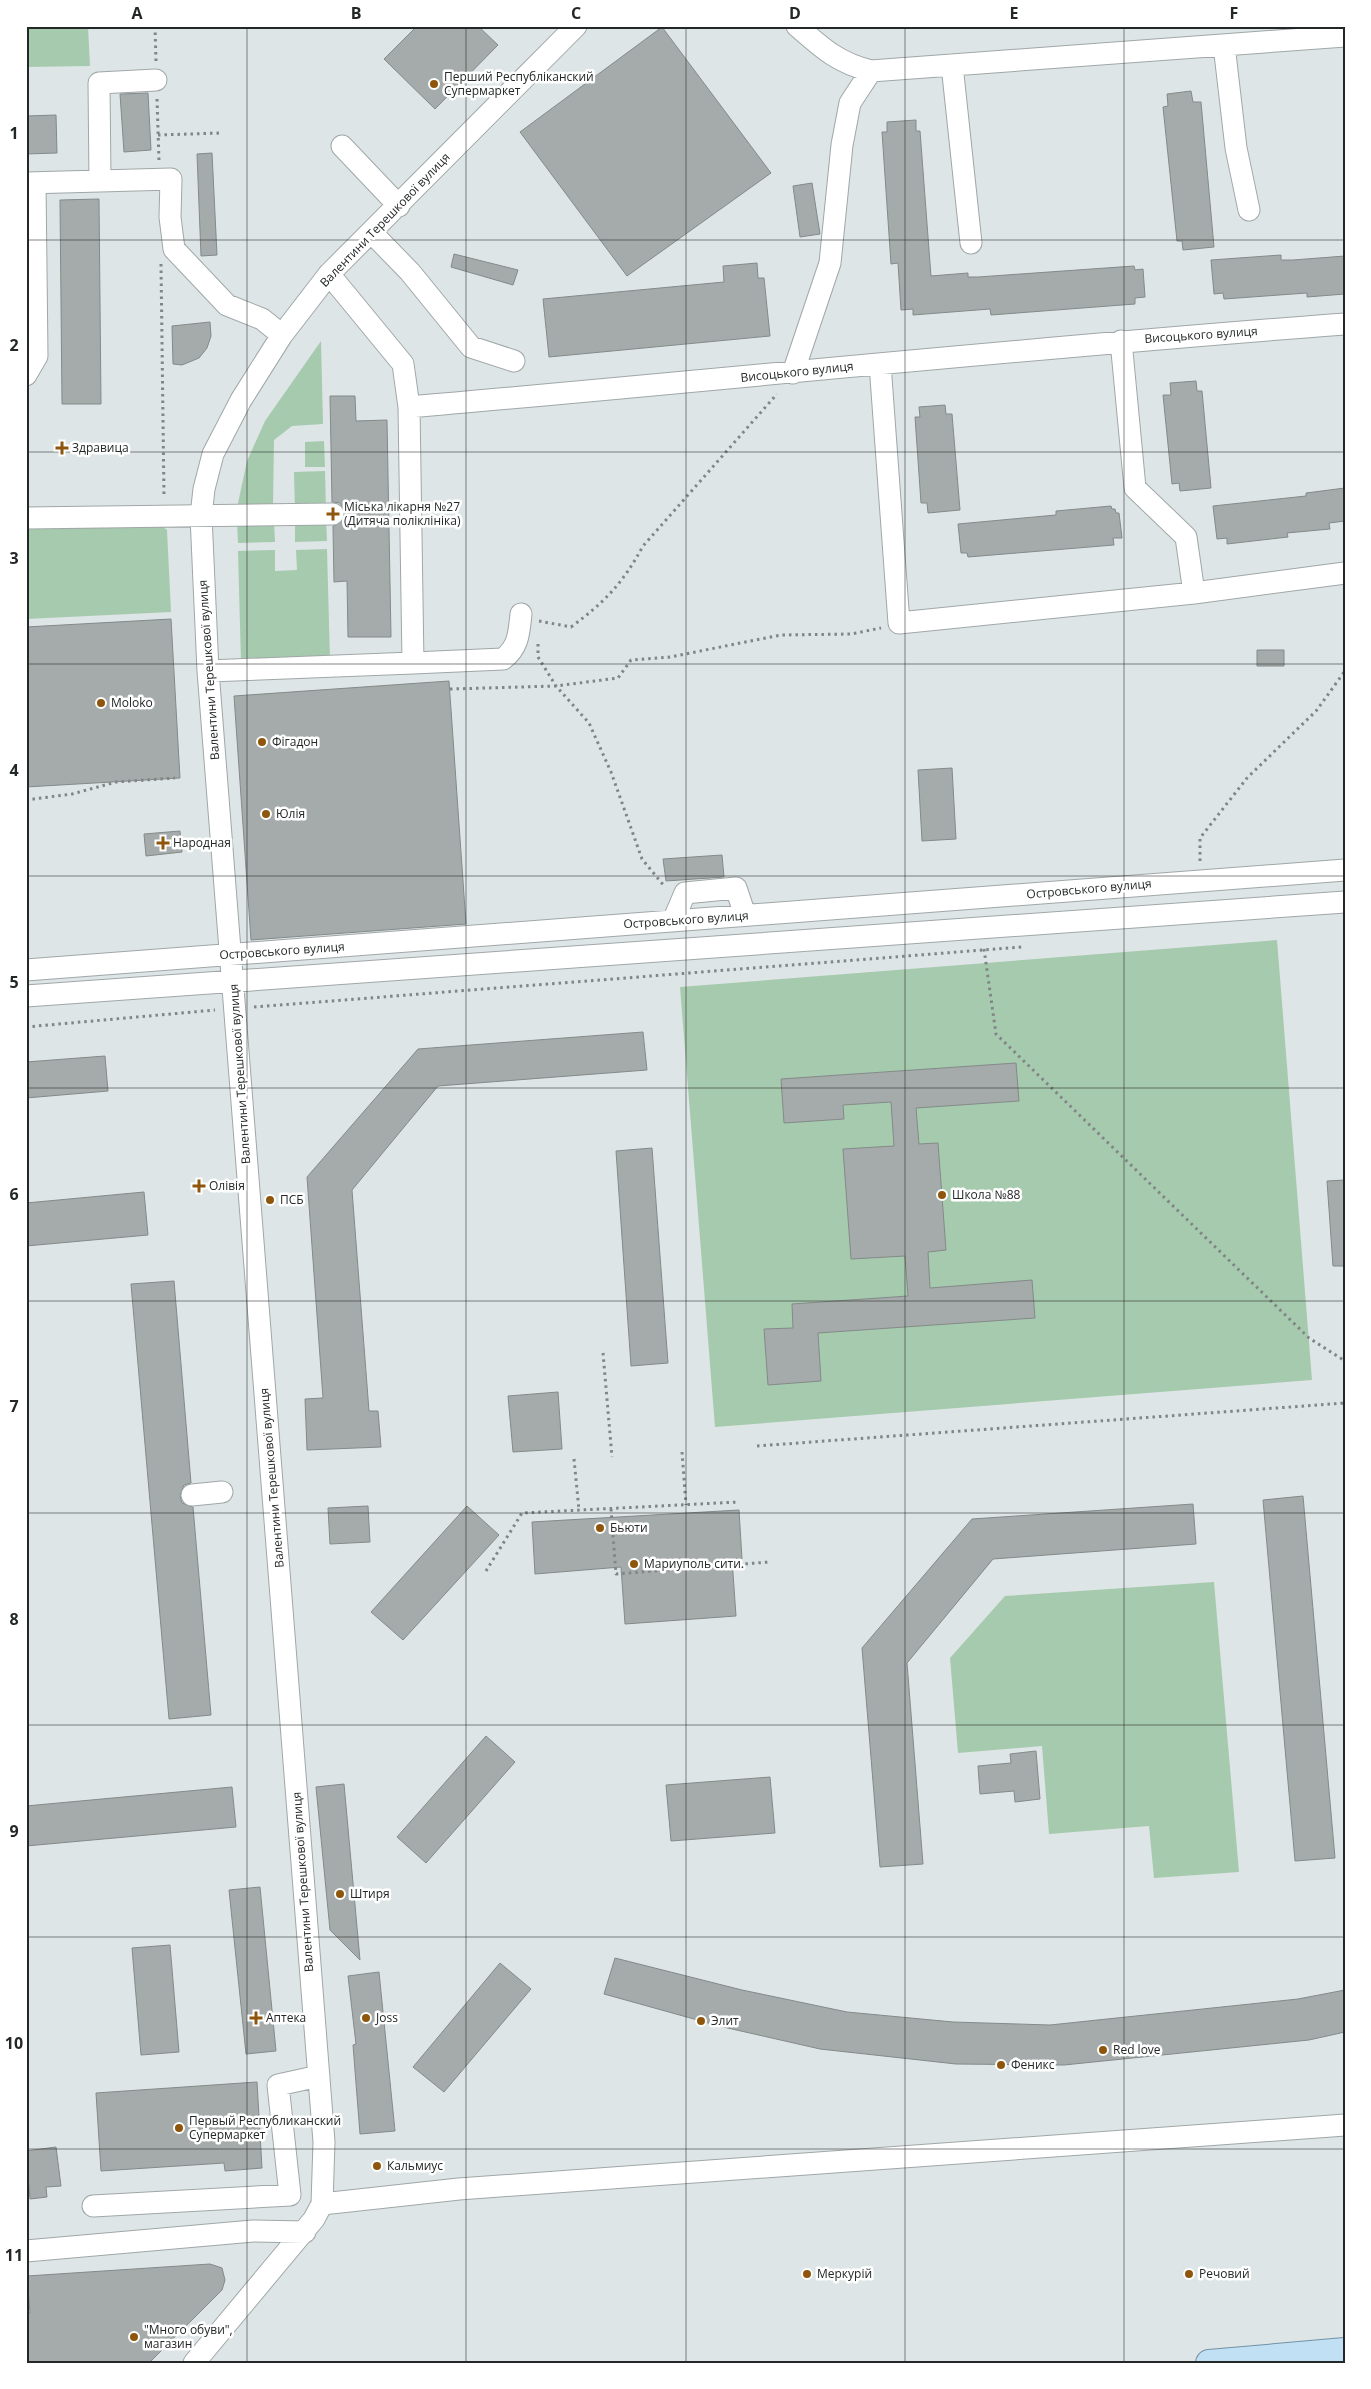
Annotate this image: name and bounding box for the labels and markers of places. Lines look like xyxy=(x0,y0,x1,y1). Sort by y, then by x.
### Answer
place label: Перший Республiканский Супермаркет xyxy=(444,68,594,99)
marker: Перший Республiканский Супермаркет xyxy=(428,78,440,90)
place label: Здравица xyxy=(72,439,129,456)
marker: Здравица xyxy=(56,442,68,454)
place label: Міська лікарня №27 (Дитяча поліклініка) xyxy=(344,498,461,529)
marker: Міська лікарня №27 (Дитяча поліклініка) xyxy=(326,507,340,521)
place label: Moloko xyxy=(111,694,153,711)
marker: Moloko xyxy=(95,697,107,709)
place label: Фігадон xyxy=(272,733,318,750)
marker: Фігадон xyxy=(256,736,268,748)
place label: Юлія xyxy=(276,805,305,822)
marker: Юлія xyxy=(260,808,272,820)
place label: Народная xyxy=(173,834,231,851)
marker: Народная xyxy=(157,837,169,849)
place label: Олівія xyxy=(209,1177,245,1194)
marker: Олівія xyxy=(193,1180,205,1192)
place label: Школа №88 xyxy=(952,1186,1021,1203)
marker: Школа №88 xyxy=(936,1189,948,1201)
place label: ПСБ xyxy=(280,1191,304,1208)
marker: ПСБ xyxy=(264,1194,276,1206)
place label: Бьюти xyxy=(610,1519,648,1536)
marker: Бьюти xyxy=(594,1522,606,1534)
place label: Мариуполь сити. xyxy=(644,1555,744,1572)
marker: Мариуполь сити. xyxy=(628,1558,640,1570)
place label: Штиря xyxy=(350,1885,390,1902)
marker: Штиря xyxy=(334,1888,346,1900)
place label: Аптека xyxy=(266,2009,306,2026)
place label: Joss xyxy=(375,2009,398,2026)
marker: Аптека xyxy=(250,2012,262,2024)
marker: Joss xyxy=(360,2012,372,2024)
place label: Элит xyxy=(711,2012,739,2029)
marker: Элит xyxy=(695,2015,707,2027)
place label: Red love xyxy=(1113,2041,1161,2058)
marker: Red love xyxy=(1097,2044,1109,2056)
place label: Феникс xyxy=(1011,2056,1055,2073)
marker: Феникс xyxy=(995,2059,1007,2071)
place label: Первый Республиканский Супермаркет xyxy=(189,2112,341,2143)
marker: Первый Республиканский Супермаркет xyxy=(173,2122,185,2134)
place label: Кальмиус xyxy=(387,2157,443,2174)
marker: Кальмиус xyxy=(371,2160,383,2172)
place label: Меркурій xyxy=(817,2265,872,2282)
place label: Речовий xyxy=(1199,2265,1250,2282)
marker: Меркурій xyxy=(801,2268,813,2280)
marker: Речовий xyxy=(1183,2268,1195,2280)
place label: "Много обуви", магазин xyxy=(144,2321,233,2352)
marker: "Много обуви", магазин xyxy=(128,2331,140,2343)

